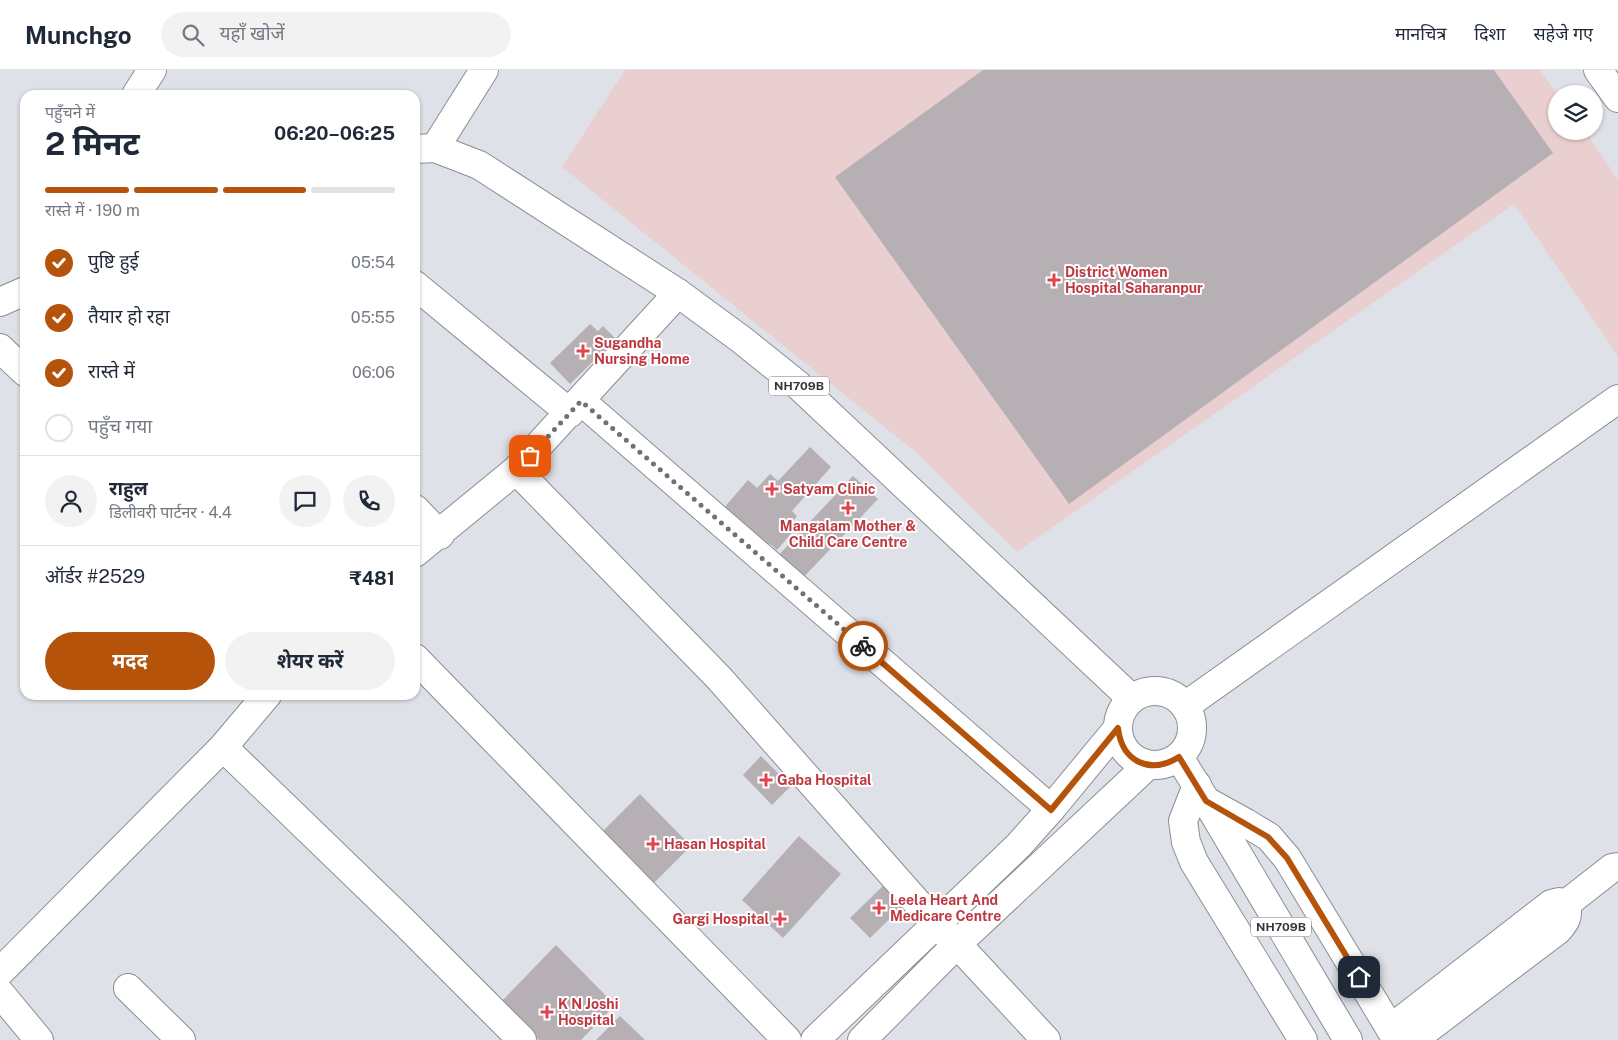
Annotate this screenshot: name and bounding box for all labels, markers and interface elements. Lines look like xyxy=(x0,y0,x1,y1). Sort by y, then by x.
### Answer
search box xyxy=(161,12,511,57)
text: Munchgo xyxy=(25,21,131,49)
icon: search xyxy=(179,21,207,49)
text: यहाँ खोजें xyxy=(219,22,285,44)
text: मानचित्र xyxy=(1395,23,1446,44)
text: दिशा xyxy=(1474,23,1505,44)
text: सहेजे गए xyxy=(1533,23,1593,44)
map controls xyxy=(1548,85,1603,140)
button: layers xyxy=(1548,85,1603,140)
text: पहुँचने में xyxy=(45,103,95,122)
text: 06:20–06:25 xyxy=(274,122,395,144)
text: 2 मिनट xyxy=(45,125,140,162)
text: रास्ते में · 190 m xyxy=(45,201,140,220)
icon: check xyxy=(45,249,73,277)
text: पुष्टि हुई xyxy=(88,250,139,272)
text: 05:54 xyxy=(351,253,395,272)
place label: District Women Hospital Saharanpur xyxy=(1065,264,1203,296)
marker: District Women Hospital Saharanpur xyxy=(1047,273,1061,287)
icon: check xyxy=(45,304,73,332)
text: तैयार हो रहा xyxy=(88,305,170,327)
text: 05:55 xyxy=(351,308,395,327)
place label: Sugandha Nursing Home xyxy=(594,335,690,367)
marker: Sugandha Nursing Home xyxy=(576,344,590,358)
icon: check xyxy=(45,359,73,387)
text: रास्ते में xyxy=(88,360,135,382)
text: 06:06 xyxy=(352,363,395,382)
road number: NH709B xyxy=(769,376,829,396)
text: पहुँच गया xyxy=(88,415,152,437)
pin xyxy=(509,435,551,477)
icon: bag xyxy=(516,442,544,470)
button: person xyxy=(45,475,97,527)
button: chat xyxy=(279,475,331,527)
button: phone xyxy=(343,475,395,527)
text: राहुल xyxy=(109,477,148,499)
place label: Satyam Clinic xyxy=(783,481,876,497)
marker: Satyam Clinic xyxy=(765,482,779,496)
marker: Mangalam Mother & Child Care Centre xyxy=(841,501,855,515)
text: डिलीवरी पार्टनर · 4.4 xyxy=(109,503,232,522)
place label: Mangalam Mother & Child Care Centre xyxy=(780,518,916,550)
text: ऑर्डर #2529 xyxy=(45,565,145,587)
text: ₹481 xyxy=(349,567,395,589)
courier xyxy=(838,621,888,671)
button: मदद xyxy=(45,632,215,690)
button: शेयर करें xyxy=(225,632,395,690)
icon: bike xyxy=(849,632,877,660)
place label: Gaba Hospital xyxy=(777,772,872,788)
marker: Gaba Hospital xyxy=(759,773,773,787)
place label: Hasan Hospital xyxy=(664,836,766,852)
marker: Hasan Hospital xyxy=(646,837,660,851)
place label: Leela Heart And Medicare Centre xyxy=(890,892,1001,924)
marker: Leela Heart And Medicare Centre xyxy=(872,901,886,915)
place label: Gargi Hospital xyxy=(673,911,769,927)
marker: Gargi Hospital xyxy=(773,912,787,926)
road number: NH709B xyxy=(1251,918,1311,936)
pin xyxy=(1338,956,1380,998)
icon: home xyxy=(1345,963,1373,991)
place label: K N Joshi Hospital xyxy=(558,996,618,1028)
marker: K N Joshi Hospital xyxy=(540,1005,554,1019)

